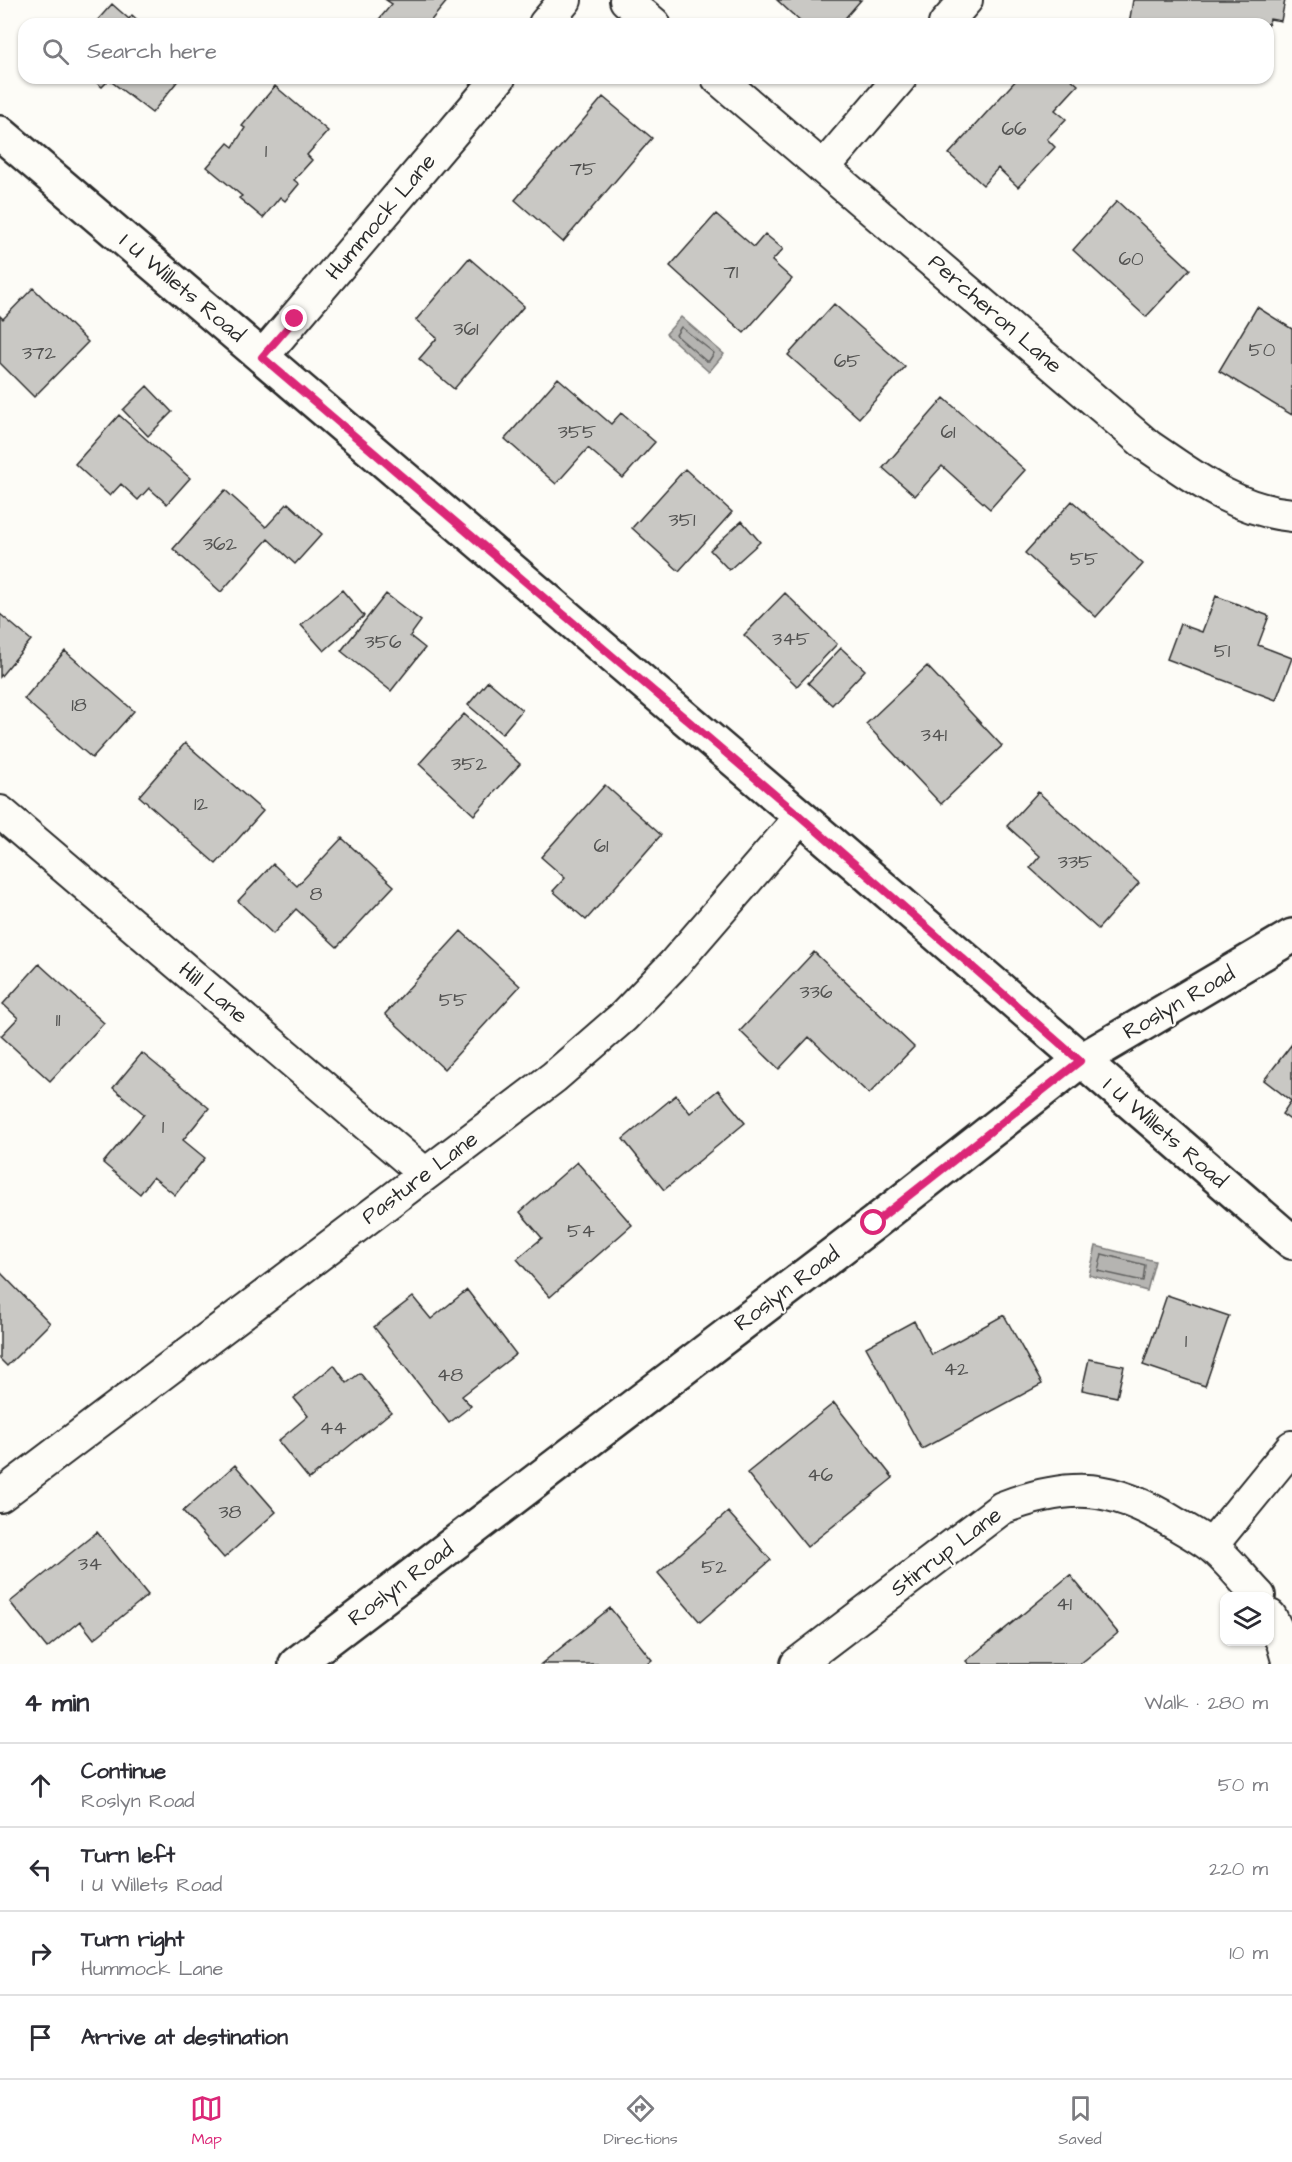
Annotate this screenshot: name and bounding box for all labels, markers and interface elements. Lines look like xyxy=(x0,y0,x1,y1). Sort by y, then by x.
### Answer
search box xyxy=(18,18,1274,84)
icon: search xyxy=(39,35,72,68)
text: Search here xyxy=(87,36,217,67)
house number: 66 xyxy=(1001,115,1027,143)
house number: 1 xyxy=(265,137,268,165)
street label: Hummock Lane xyxy=(319,147,443,287)
house number: 75 xyxy=(570,155,596,183)
street label: I U Willets Road xyxy=(113,226,251,350)
house number: 60 xyxy=(1118,245,1144,273)
street label: Percheron Lane xyxy=(921,247,1069,381)
house number: 71 xyxy=(724,258,739,286)
route end xyxy=(281,305,307,331)
house number: 361 xyxy=(453,315,479,343)
house number: 50 xyxy=(1249,336,1276,364)
house number: 372 xyxy=(22,339,57,367)
house number: 65 xyxy=(834,347,860,375)
house number: 355 xyxy=(558,418,596,446)
house number: 61 xyxy=(940,418,956,446)
house number: 351 xyxy=(669,506,696,534)
house number: 362 xyxy=(203,530,238,558)
house number: 55 xyxy=(1070,545,1098,573)
house number: 345 xyxy=(772,625,810,653)
house number: 356 xyxy=(365,628,402,656)
house number: 51 xyxy=(1214,637,1231,665)
house number: 18 xyxy=(71,691,87,719)
house number: 341 xyxy=(921,721,948,749)
house number: 352 xyxy=(451,750,487,778)
house number: 12 xyxy=(194,790,209,818)
house number: 61 xyxy=(593,832,609,860)
house number: 335 xyxy=(1058,848,1092,876)
house number: 8 xyxy=(310,880,323,908)
street label: Hill Lane xyxy=(172,955,254,1031)
street label: Roslyn Road xyxy=(1117,958,1241,1049)
house number: 336 xyxy=(800,978,833,1006)
house number: 55 xyxy=(439,986,467,1014)
house number: 11 xyxy=(55,1006,61,1034)
street label: I U Willets Road xyxy=(1096,1070,1234,1196)
house number: 1 xyxy=(162,1113,165,1141)
street label: Pasture Lane xyxy=(355,1124,485,1232)
route start xyxy=(860,1209,886,1235)
house number: 54 xyxy=(567,1217,595,1245)
street label: Roslyn Road xyxy=(728,1239,847,1340)
house number: 1 xyxy=(1185,1327,1188,1355)
house number: 42 xyxy=(943,1355,969,1383)
house number: 48 xyxy=(437,1361,463,1389)
house number: 44 xyxy=(319,1414,347,1442)
house number: 46 xyxy=(807,1461,834,1489)
house number: 38 xyxy=(218,1498,242,1526)
street label: Stirrup Lane xyxy=(884,1500,1008,1604)
street label: Roslyn Road xyxy=(342,1534,461,1635)
house number: 34 xyxy=(78,1550,102,1578)
house number: 52 xyxy=(701,1553,727,1581)
house number: 41 xyxy=(1056,1590,1073,1618)
map controls xyxy=(1220,1592,1274,1646)
button: layers xyxy=(1220,1592,1274,1646)
text: 4 min xyxy=(24,1685,89,1721)
text: Walk · 280 m xyxy=(1144,1689,1268,1717)
text: Continue xyxy=(81,1756,166,1787)
icon: ahead xyxy=(24,1769,57,1802)
text: 50 m xyxy=(1218,1771,1268,1799)
text: Roslyn Road xyxy=(81,1787,195,1815)
text: Turn left xyxy=(81,1840,175,1871)
icon: left xyxy=(24,1853,57,1886)
text: 220 m xyxy=(1209,1855,1268,1883)
text: I U Willets Road xyxy=(81,1871,222,1899)
text: Turn right xyxy=(81,1924,184,1955)
icon: right xyxy=(24,1937,57,1970)
text: 10 m xyxy=(1229,1939,1268,1967)
text: Hummock Lane xyxy=(81,1955,223,1983)
icon: arrive xyxy=(24,2021,57,2054)
text: Arrive at destination xyxy=(81,2022,288,2053)
tab: Map xyxy=(190,2092,223,2150)
tab: Directions xyxy=(604,2092,678,2150)
tab: Saved xyxy=(1058,2092,1102,2150)

